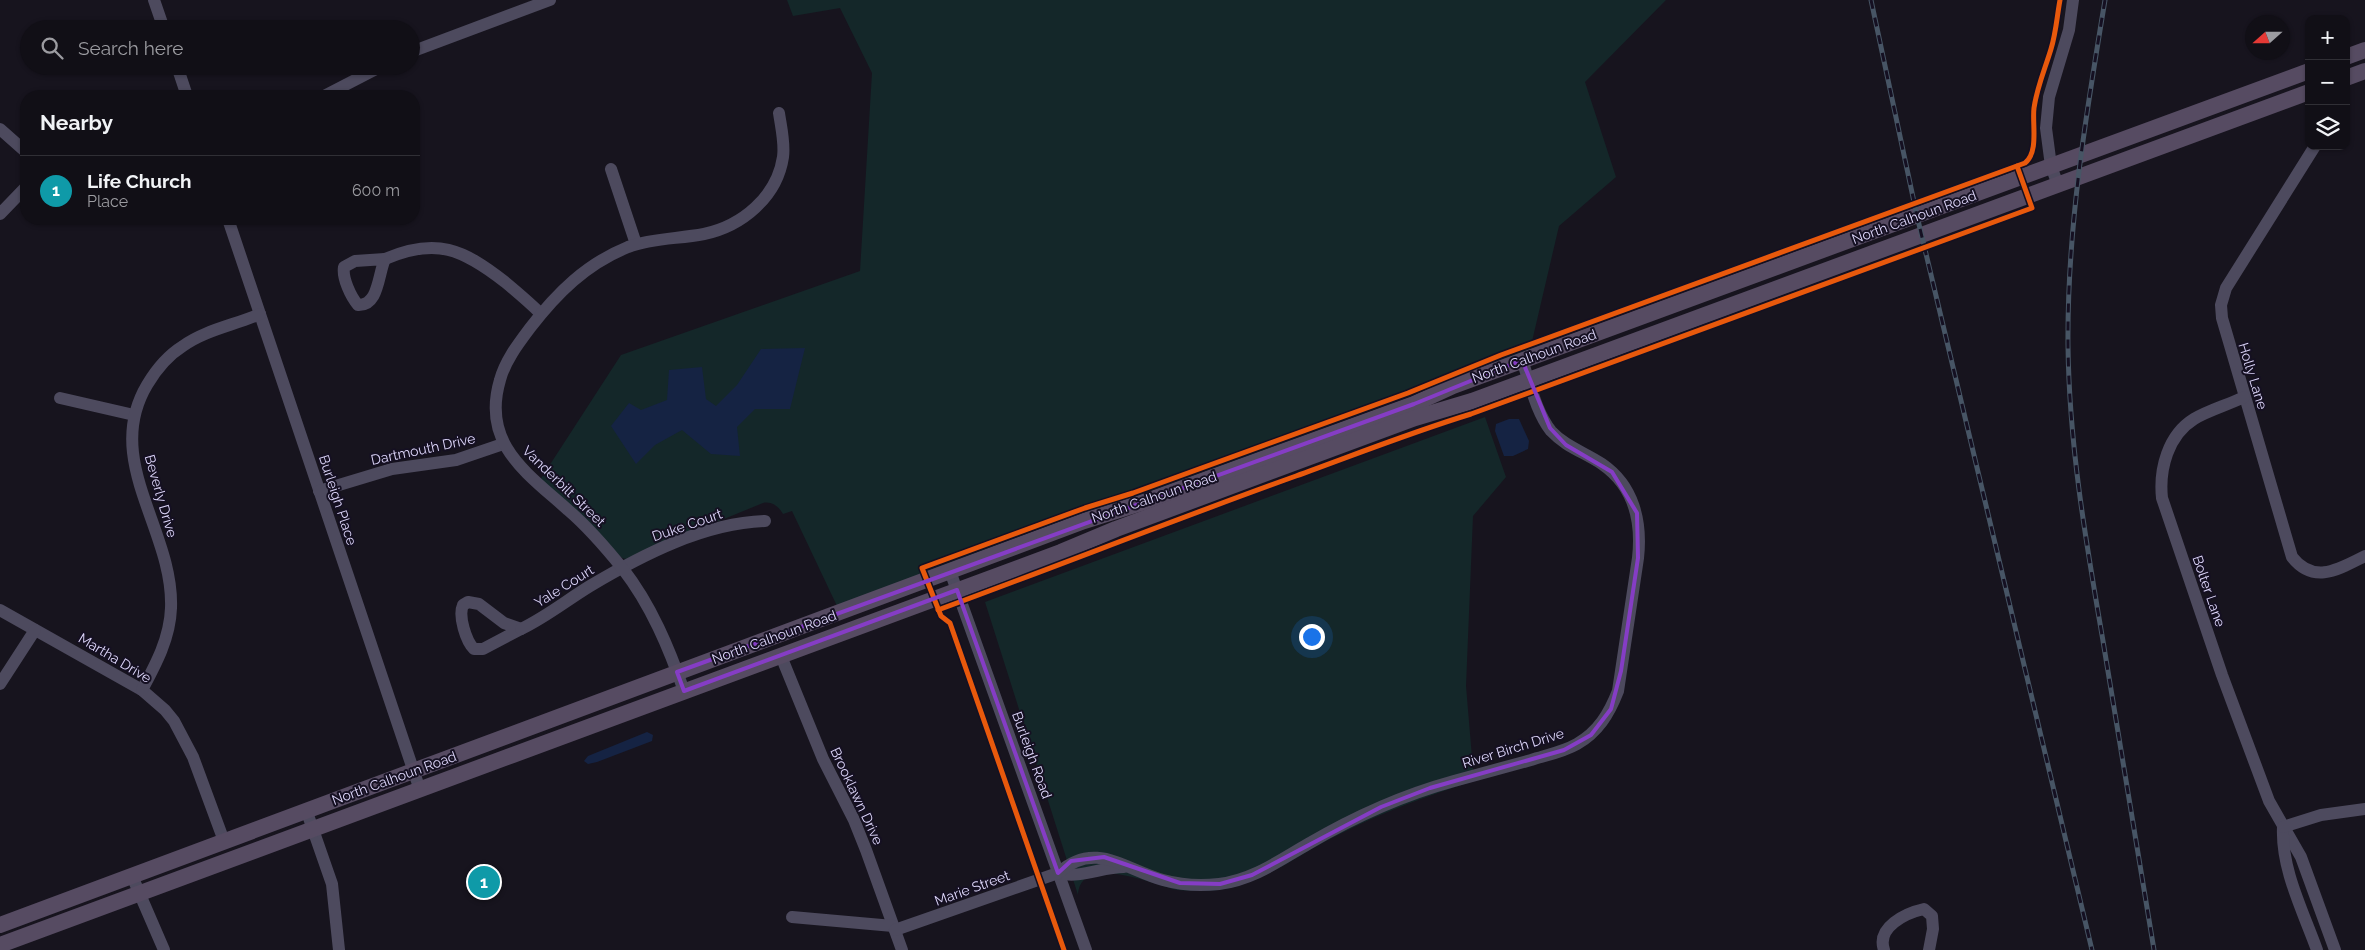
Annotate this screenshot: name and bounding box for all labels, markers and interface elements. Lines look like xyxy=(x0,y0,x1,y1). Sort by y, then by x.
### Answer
north arrow xyxy=(2245,15,2290,60)
map controls xyxy=(2305,15,2350,150)
button: + xyxy=(2305,15,2350,60)
search box xyxy=(20,20,420,75)
icon: search xyxy=(38,34,66,62)
text: Search here xyxy=(78,37,184,59)
button: − xyxy=(2305,60,2350,105)
button: layers xyxy=(2305,105,2350,150)
text: Nearby xyxy=(40,110,113,135)
text: Life Church xyxy=(87,170,191,192)
text: 1 xyxy=(52,181,60,200)
text: 600 m xyxy=(352,181,400,200)
street label: North Calhoun Road xyxy=(1849,187,1979,247)
text: Place xyxy=(87,192,128,211)
street label: North Calhoun Road xyxy=(1469,326,1599,386)
street label: Holly Lane xyxy=(2235,341,2271,411)
street label: Dartmouth Drive xyxy=(369,430,477,468)
street label: Vanderbilt Street xyxy=(519,442,609,530)
street label: Beverly Drive xyxy=(142,453,180,539)
street label: Burleigh Place xyxy=(316,453,360,547)
street label: North Calhoun Road xyxy=(1089,468,1219,526)
street label: Duke Court xyxy=(650,505,724,544)
street label: Bolter Lane xyxy=(2189,553,2229,629)
street label: Yale Court xyxy=(531,561,597,611)
street label: North Calhoun Road xyxy=(709,607,839,667)
your location xyxy=(1299,624,1325,650)
street label: Martha Drive xyxy=(76,630,154,686)
street label: Burleigh Road xyxy=(1009,709,1055,801)
street label: River Birch Drive xyxy=(1460,725,1566,771)
street label: Brooklawn Drive xyxy=(827,745,887,847)
street label: North Calhoun Road xyxy=(329,748,459,808)
pin: 1 xyxy=(468,863,500,901)
street label: Marie Street xyxy=(932,867,1012,909)

